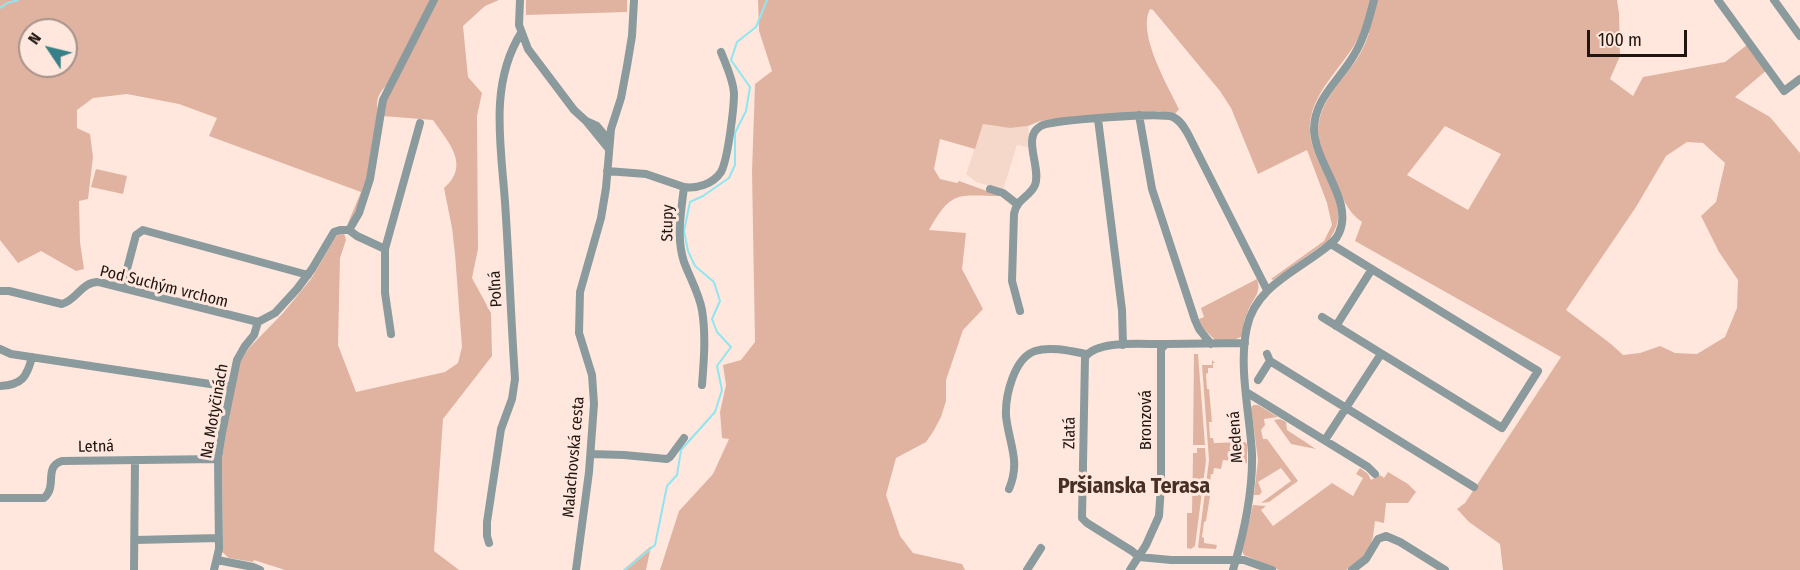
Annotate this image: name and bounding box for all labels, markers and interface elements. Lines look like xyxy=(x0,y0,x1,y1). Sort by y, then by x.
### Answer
north arrow xyxy=(18,18,78,78)
scale bar xyxy=(1590,18,1690,56)
text: N xyxy=(24,29,45,48)
text: 100 m xyxy=(1598,29,1642,51)
street label: Stupy xyxy=(658,204,678,242)
street label: Pod Suchým vrchom xyxy=(98,262,230,312)
street label: Poľná xyxy=(485,270,507,308)
street label: Na Motyčinách xyxy=(197,362,233,460)
street label: Bronzová xyxy=(1137,390,1157,450)
street label: Malachovská cesta xyxy=(559,396,589,518)
street label: Medená xyxy=(1225,410,1247,464)
street label: Zlatá xyxy=(1060,417,1080,449)
street label: Letná xyxy=(78,437,114,457)
district label: Pršianska Terasa xyxy=(1058,474,1210,500)

